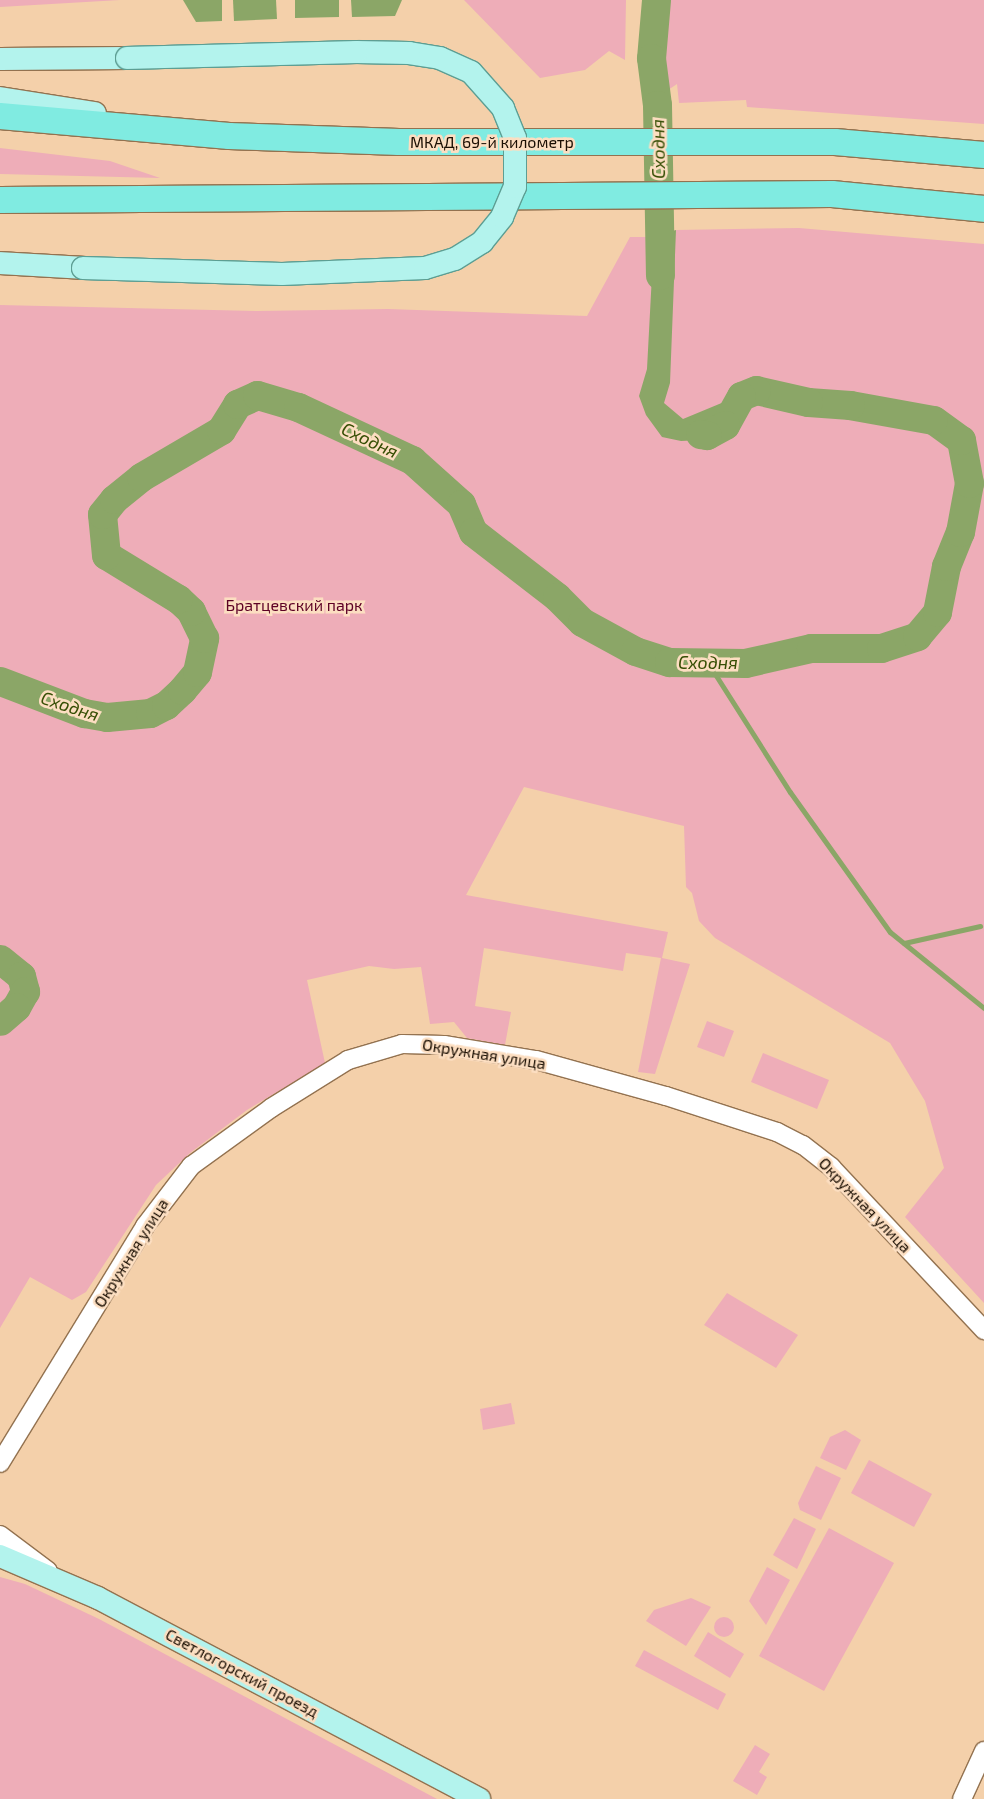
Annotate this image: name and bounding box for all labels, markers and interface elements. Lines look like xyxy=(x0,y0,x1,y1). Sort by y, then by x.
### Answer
water label: Сходня xyxy=(647,119,669,179)
street label: МКАД, 69-й километр xyxy=(410,132,574,152)
water label: Сходня xyxy=(338,418,402,462)
park label: Братцевский парк xyxy=(225,595,363,615)
water label: Сходня xyxy=(678,651,738,673)
water label: Сходня xyxy=(38,686,102,726)
street label: Окружная улица xyxy=(421,1035,547,1073)
street label: Окружная улица xyxy=(815,1153,915,1257)
street label: Окружная улица xyxy=(90,1195,172,1311)
street label: Светлогорский проезд xyxy=(162,1625,322,1721)

